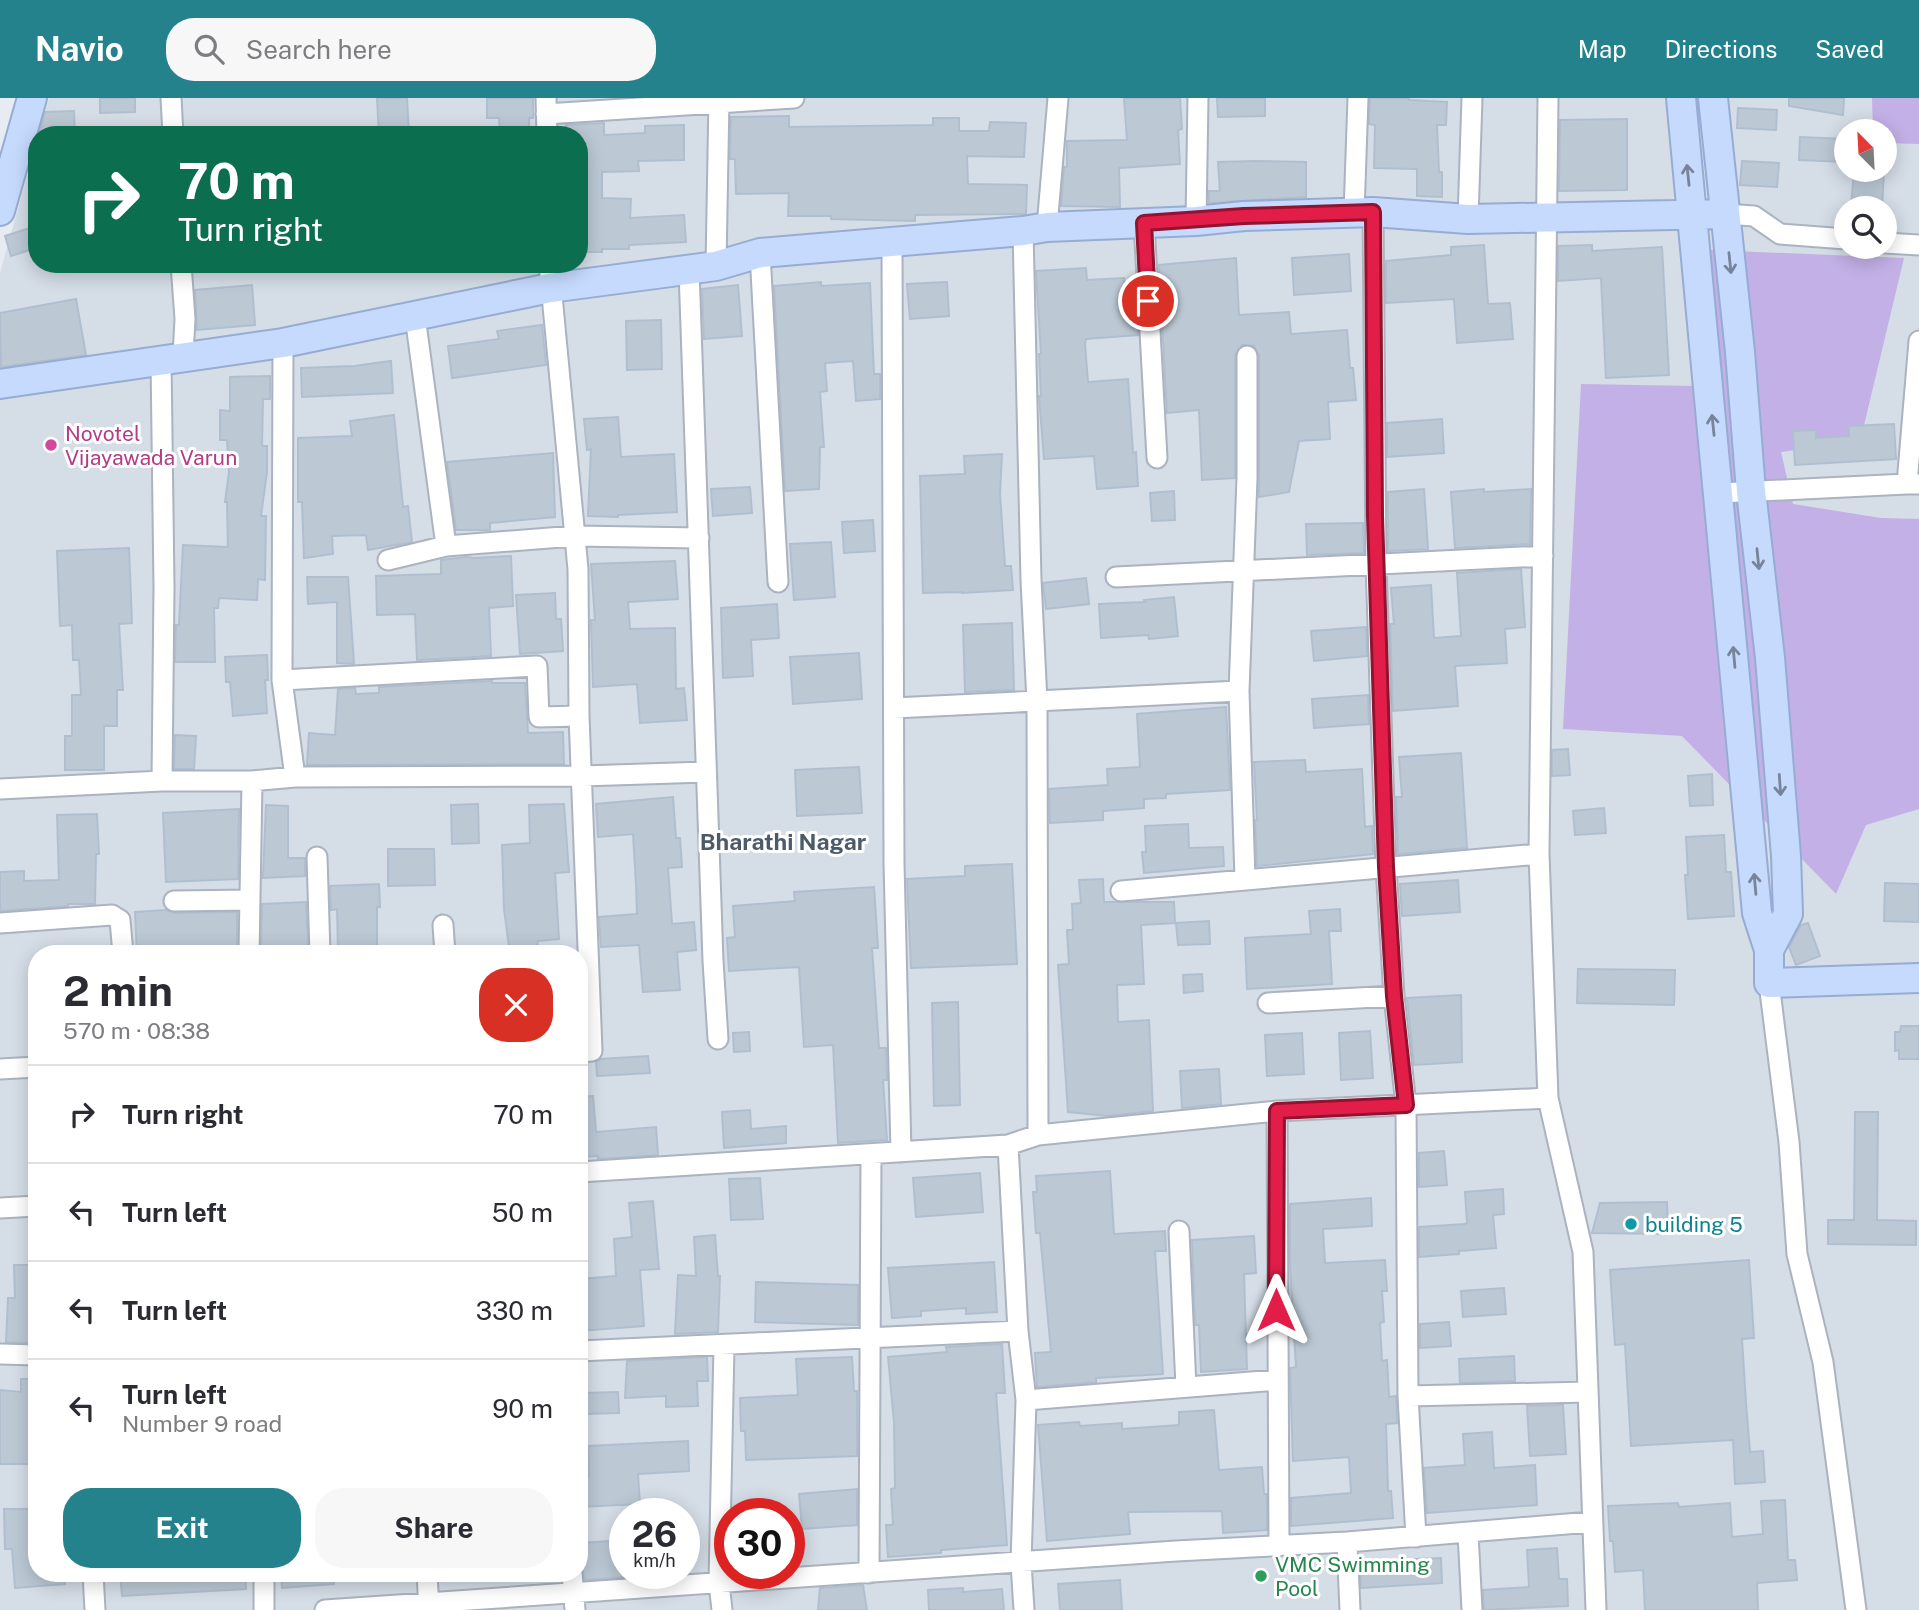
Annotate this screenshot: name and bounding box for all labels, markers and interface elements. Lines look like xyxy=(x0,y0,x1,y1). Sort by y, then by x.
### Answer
search box xyxy=(166,18,656,81)
text: Navio xyxy=(35,30,124,68)
icon: search xyxy=(190,30,228,68)
text: Search here xyxy=(246,34,392,65)
text: Map xyxy=(1578,35,1627,63)
text: Directions xyxy=(1665,35,1777,63)
text: Saved xyxy=(1815,35,1884,63)
north arrow xyxy=(1834,119,1897,182)
map controls xyxy=(1834,119,1897,259)
text: 70 m xyxy=(178,152,295,210)
icon: right xyxy=(63,154,154,245)
one-way arrow xyxy=(1682,164,1695,186)
button: search xyxy=(1834,196,1897,259)
text: Turn right xyxy=(178,211,323,248)
one-way arrow xyxy=(1724,251,1737,274)
pin xyxy=(1118,271,1178,331)
icon: arrive xyxy=(1129,282,1167,320)
one-way arrow xyxy=(1706,415,1719,437)
place label: Novotel Vijayawada Varun xyxy=(65,421,237,470)
marker: Novotel Vijayawada Varun xyxy=(43,437,59,453)
one-way arrow xyxy=(1751,547,1764,570)
one-way arrow xyxy=(1727,646,1740,669)
one-way arrow xyxy=(1774,774,1787,796)
district label: Bharathi Nagar xyxy=(700,828,866,855)
one-way arrow xyxy=(1748,873,1761,896)
text: 2 min xyxy=(63,966,173,1015)
button: close xyxy=(479,968,553,1042)
text: 570 m · 08:38 xyxy=(63,1017,210,1044)
icon: right xyxy=(63,1095,101,1133)
text: Turn right xyxy=(122,1099,244,1130)
text: 70 m xyxy=(493,1099,553,1130)
icon: left xyxy=(63,1193,101,1231)
text: Turn left xyxy=(122,1197,227,1228)
text: 50 m xyxy=(492,1197,553,1228)
place label: building 5 xyxy=(1645,1212,1743,1237)
marker: building 5 xyxy=(1623,1216,1639,1232)
position arrow xyxy=(1239,1273,1313,1347)
icon: left xyxy=(63,1291,101,1329)
text: Turn left xyxy=(122,1295,227,1326)
text: 330 m xyxy=(476,1295,553,1326)
text: Turn left xyxy=(122,1379,227,1410)
icon: left xyxy=(63,1389,101,1427)
text: 90 m xyxy=(492,1393,553,1424)
text: Number 9 road xyxy=(122,1410,282,1437)
button: Exit xyxy=(63,1488,301,1568)
button: Share xyxy=(315,1488,553,1568)
speed limit sign: 30 xyxy=(714,1498,805,1589)
text: 26 xyxy=(632,1514,677,1555)
text: km/h xyxy=(633,1550,676,1571)
place label: VMC Swimming Pool xyxy=(1275,1552,1430,1601)
marker: VMC Swimming Pool xyxy=(1253,1568,1269,1584)

